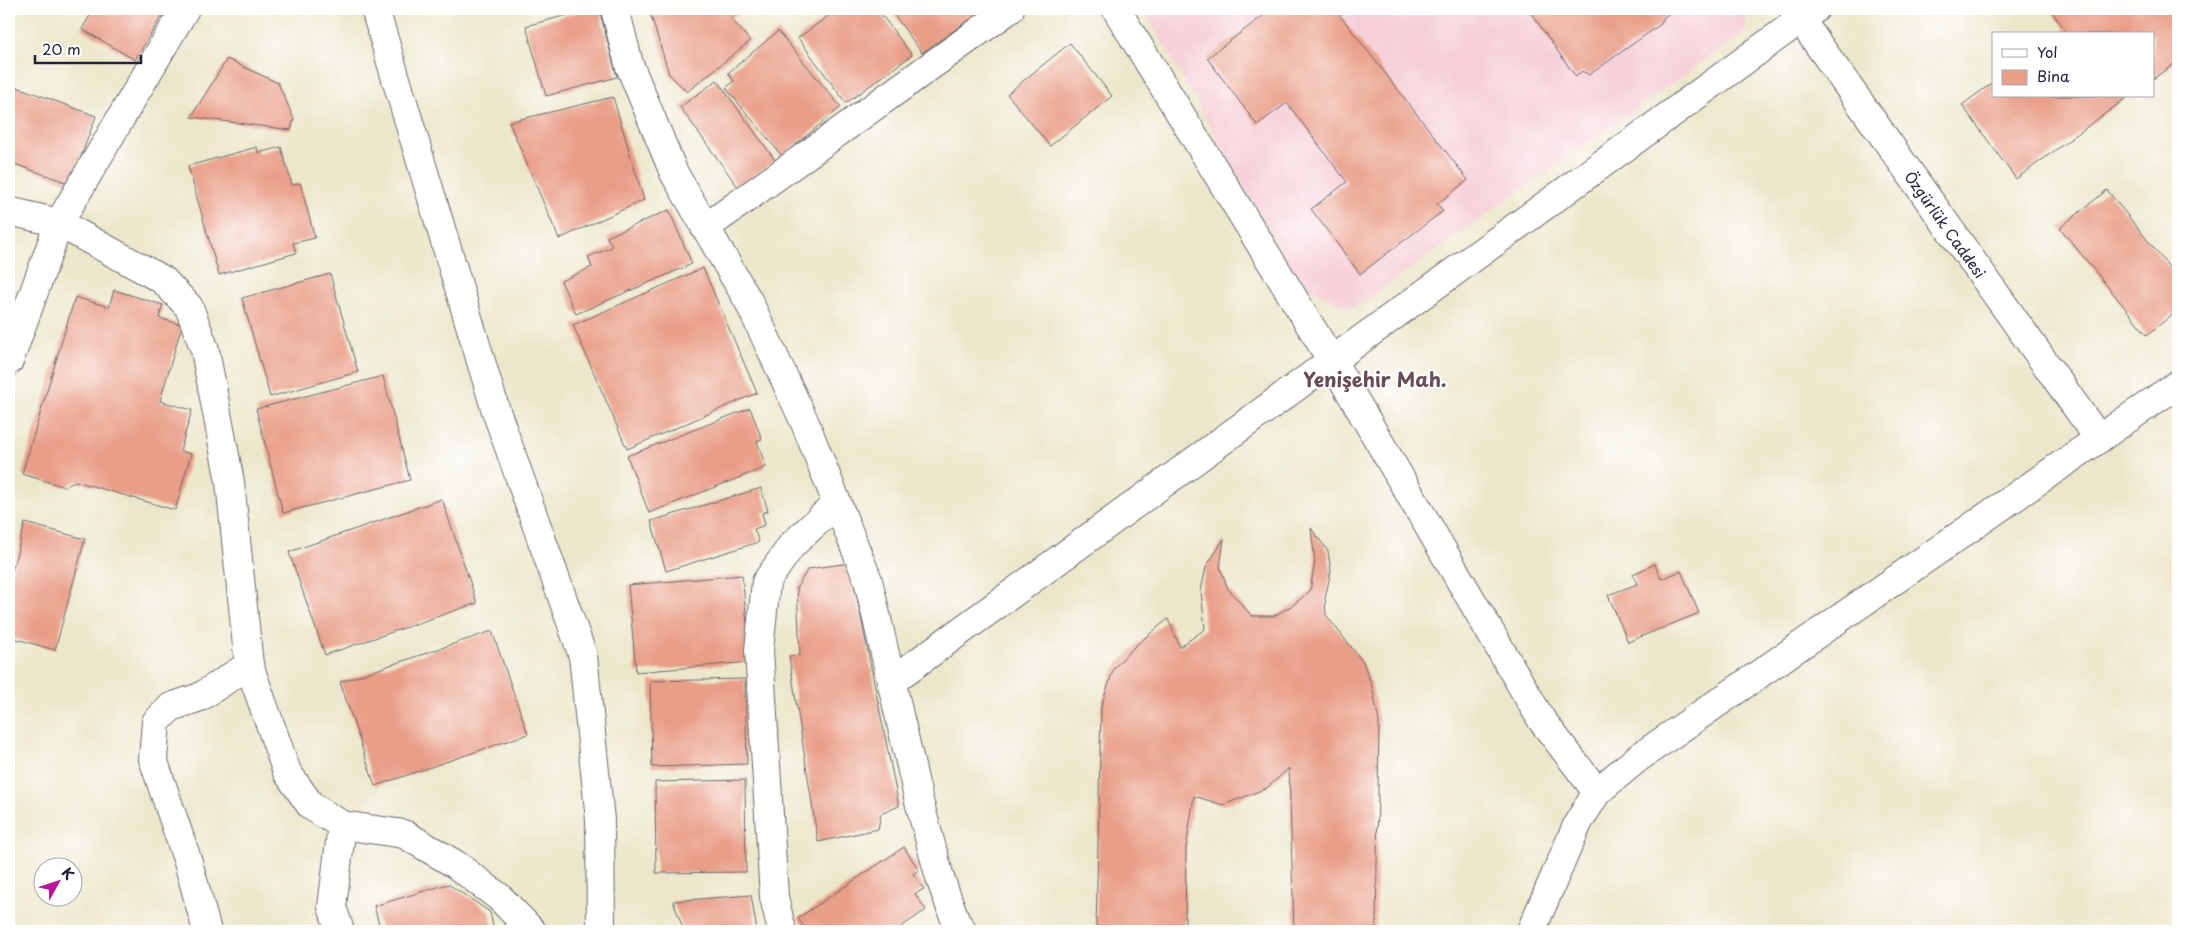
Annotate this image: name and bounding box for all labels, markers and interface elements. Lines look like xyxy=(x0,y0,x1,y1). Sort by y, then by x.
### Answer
scale bar xyxy=(35,32,141,64)
legend xyxy=(1992,32,2154,98)
text: 20 m xyxy=(42,37,81,60)
text: Yol xyxy=(2037,40,2058,63)
text: Bina xyxy=(2037,64,2070,87)
street label: Özgürlük Caddesi xyxy=(1900,166,1992,282)
district label: Yenişehir Mah. xyxy=(1303,364,1447,394)
north arrow xyxy=(32,858,82,908)
text: K xyxy=(57,863,80,884)

